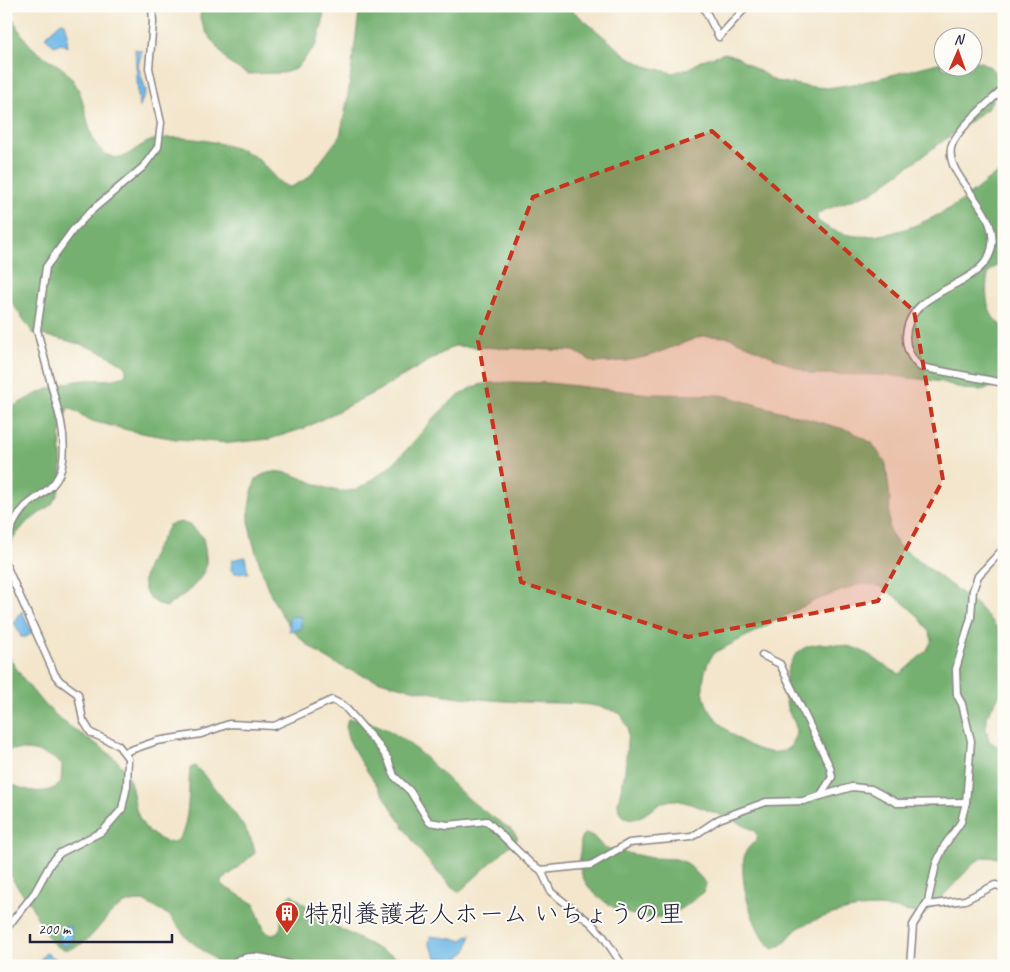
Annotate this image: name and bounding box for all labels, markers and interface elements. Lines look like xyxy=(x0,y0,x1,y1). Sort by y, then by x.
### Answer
north arrow xyxy=(932,28,982,78)
text: N xyxy=(954,31,965,48)
place label: 特別養護老人ホーム いちょうの里 xyxy=(304,898,684,930)
building icon: 特別養護老人ホーム いちょうの里 xyxy=(274,900,300,934)
scale bar xyxy=(30,912,172,944)
text: 200 m xyxy=(38,920,72,939)

